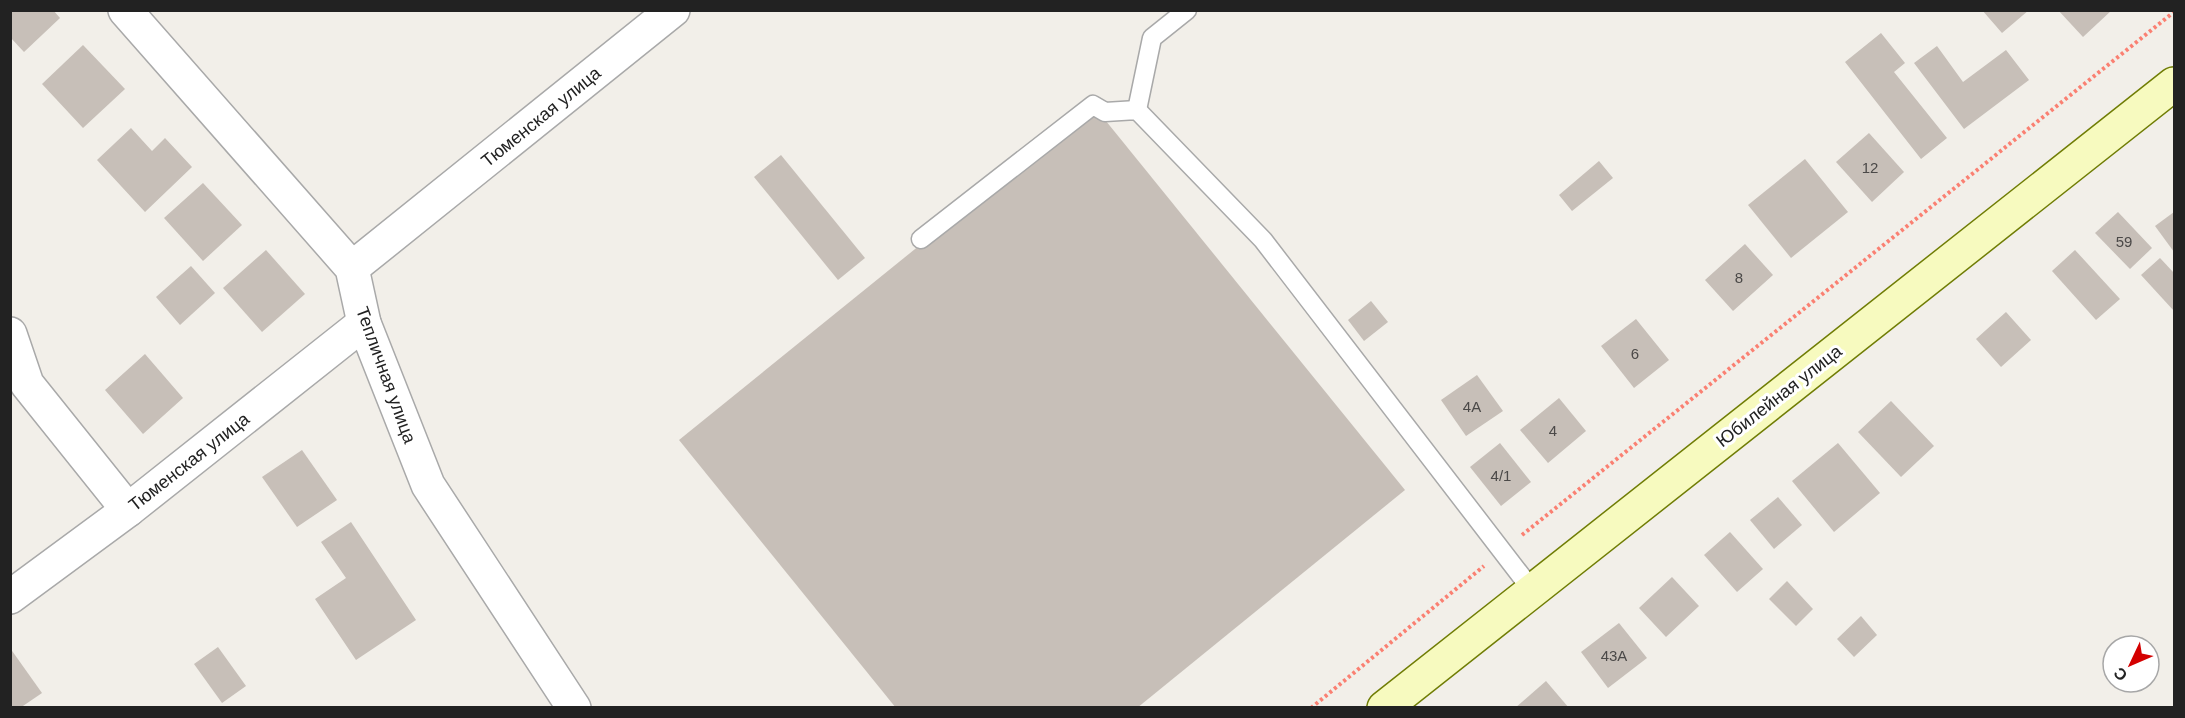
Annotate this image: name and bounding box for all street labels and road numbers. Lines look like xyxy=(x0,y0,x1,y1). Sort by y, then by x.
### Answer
street label: Тюменская улица xyxy=(477,62,605,171)
street label: Тепличная улица xyxy=(352,304,420,447)
street label: Юбилейная улица xyxy=(1712,340,1846,451)
street label: Тюменская улица xyxy=(125,408,254,515)

